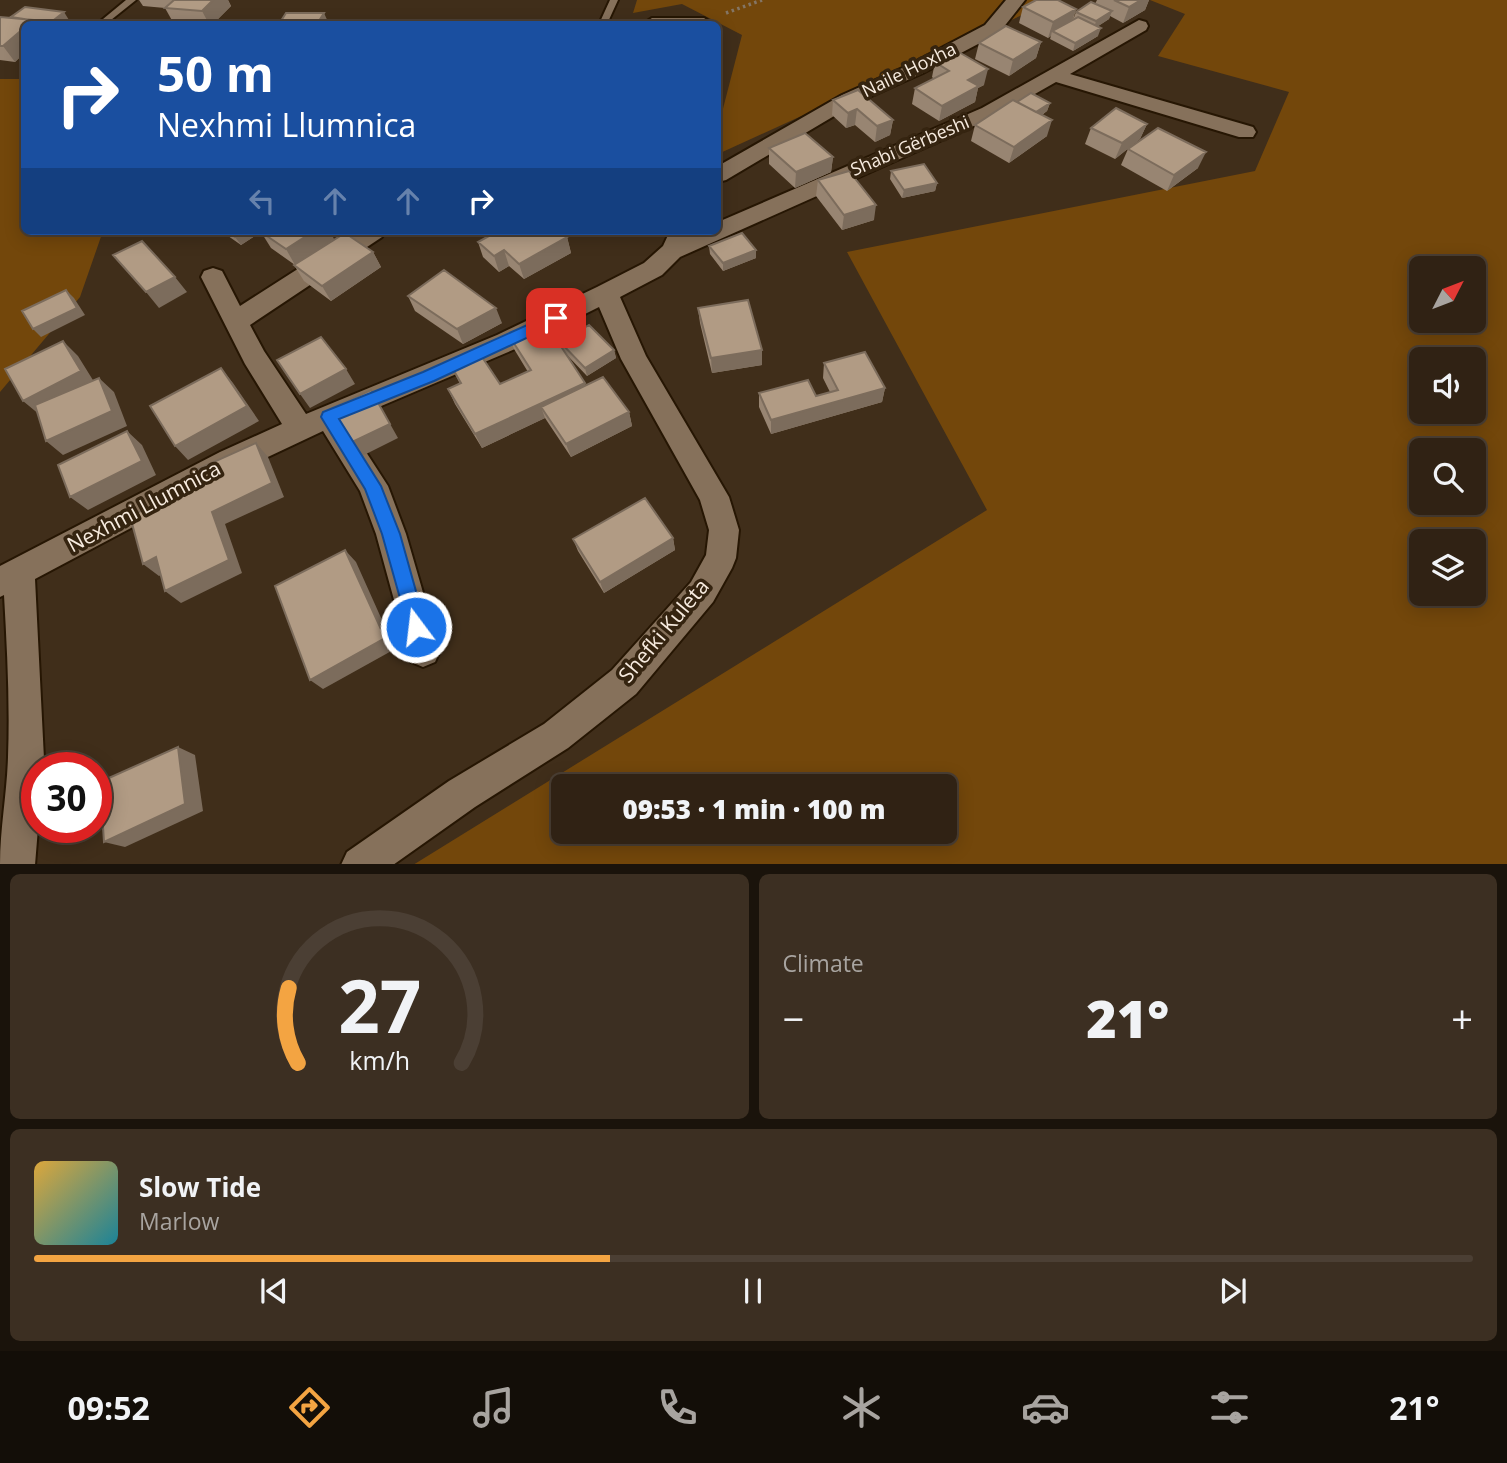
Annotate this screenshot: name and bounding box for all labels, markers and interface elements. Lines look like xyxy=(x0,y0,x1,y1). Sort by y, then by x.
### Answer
street label: Naile Hoxha xyxy=(857,36,960,102)
text: 50 m xyxy=(157,40,274,106)
icon: right xyxy=(42,49,133,140)
text: Nexhmi Llumnica xyxy=(157,103,416,146)
street label: Shabi Gërbeshi xyxy=(846,109,973,181)
icon: left xyxy=(243,182,281,220)
icon: ahead xyxy=(316,182,354,220)
icon: ahead xyxy=(389,182,427,220)
icon: right xyxy=(462,182,500,220)
north arrow xyxy=(1409,256,1486,332)
map controls xyxy=(1409,256,1486,606)
pin xyxy=(526,288,586,348)
icon: arrive xyxy=(537,299,575,337)
button: sound xyxy=(1409,347,1486,424)
button: search xyxy=(1409,438,1486,515)
street label: Nexhmi Llumnica xyxy=(62,454,225,558)
button: layers xyxy=(1409,529,1486,606)
street label: Shefki Kuleta xyxy=(612,573,715,688)
position arrow xyxy=(379,590,453,664)
speed limit sign: 30 xyxy=(21,752,112,843)
text: 09:53 · 1 min · 100 m xyxy=(623,791,885,827)
text: Climate xyxy=(783,947,864,979)
text: 27 xyxy=(338,955,421,1054)
text: 21° xyxy=(1086,982,1169,1053)
text: − xyxy=(783,992,804,1044)
text: + xyxy=(1451,992,1473,1044)
text: km/h xyxy=(349,1042,410,1076)
text: Slow Tide xyxy=(139,1169,261,1205)
text: Marlow xyxy=(139,1205,219,1237)
icon: previous xyxy=(255,1272,293,1310)
icon: pause xyxy=(734,1272,772,1310)
icon: next xyxy=(1214,1272,1252,1310)
icon: directions xyxy=(285,1383,334,1432)
icon: music xyxy=(469,1383,518,1432)
icon: phone xyxy=(653,1383,702,1432)
icon: climate xyxy=(837,1383,886,1432)
icon: car xyxy=(1021,1383,1070,1432)
icon: filters xyxy=(1205,1383,1254,1432)
text: 09:52 xyxy=(68,1386,150,1429)
text: 21° xyxy=(1389,1386,1439,1429)

